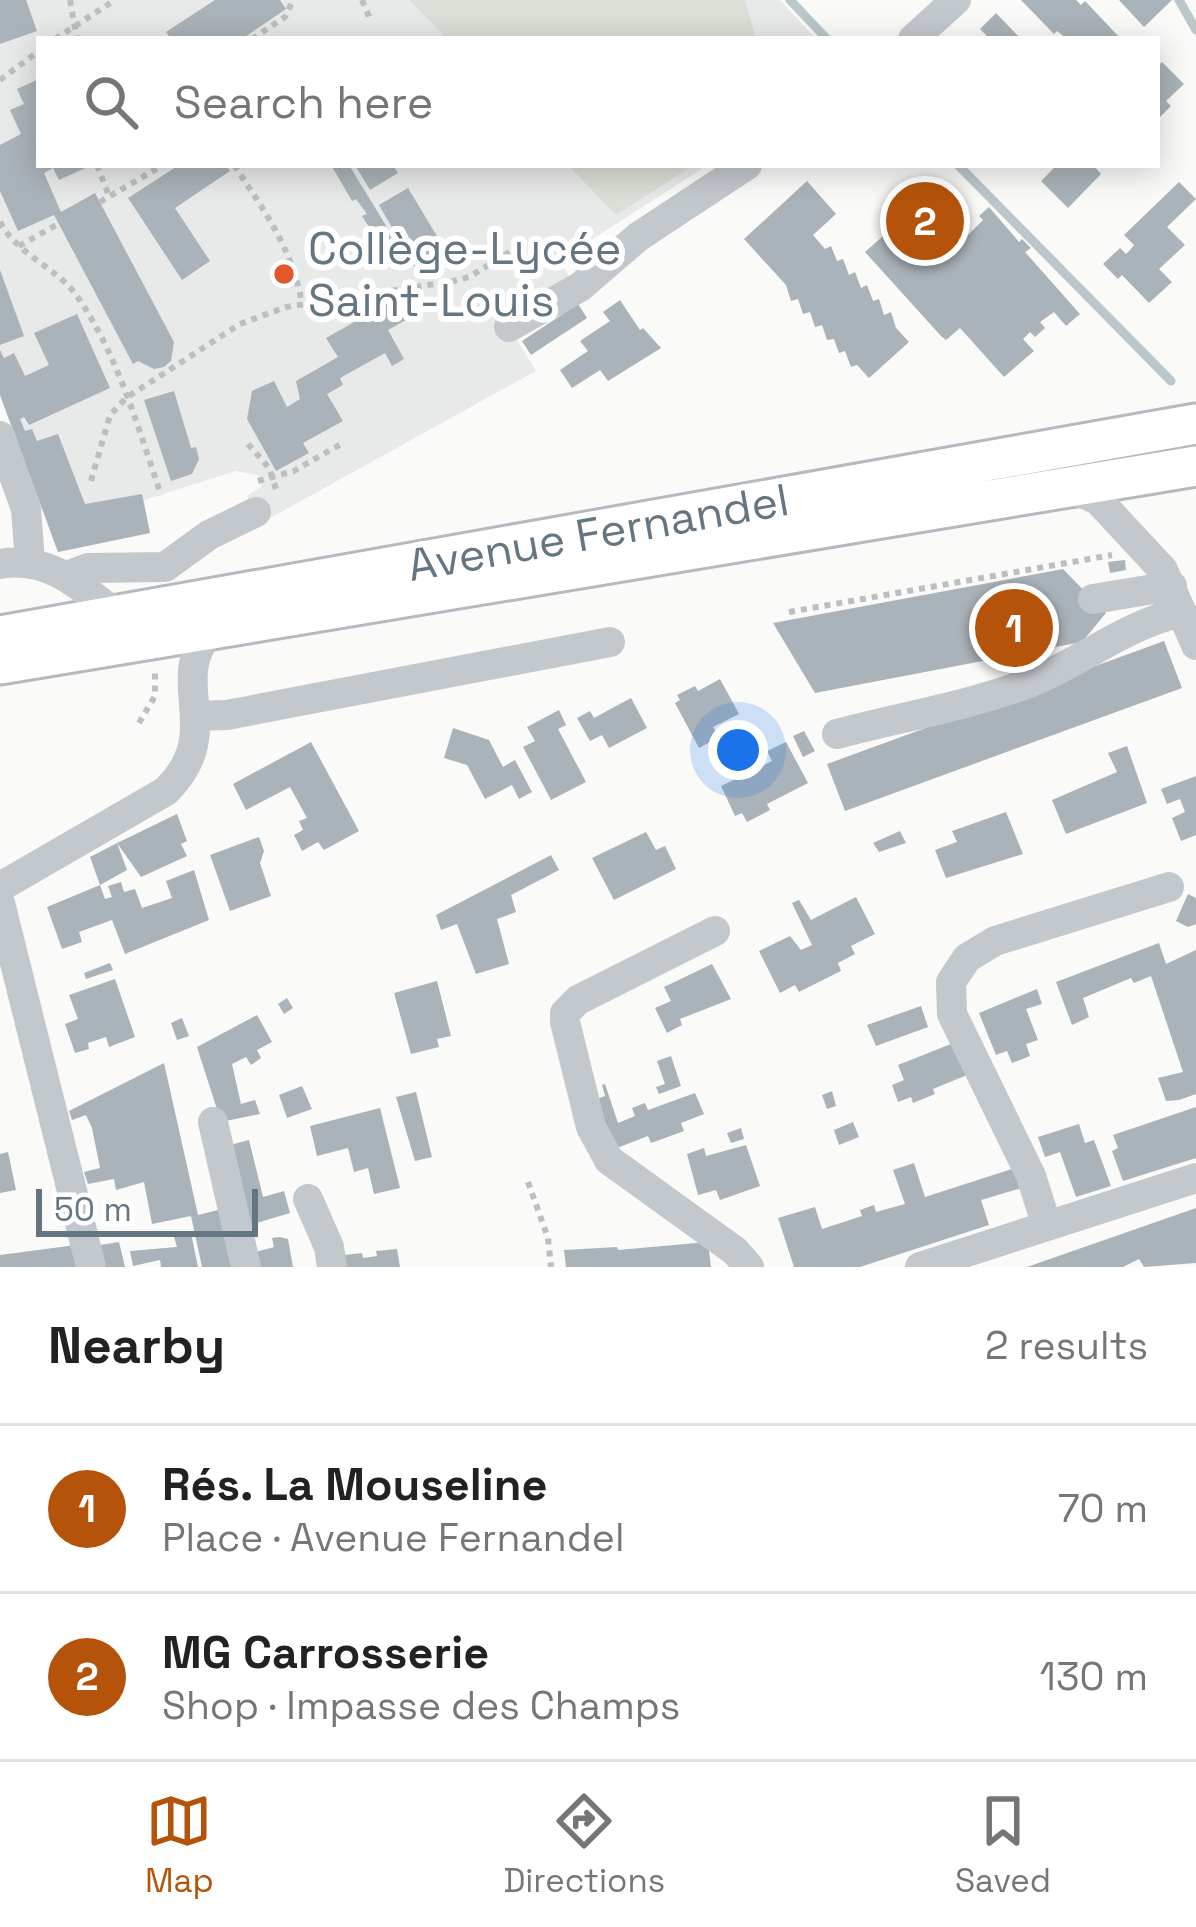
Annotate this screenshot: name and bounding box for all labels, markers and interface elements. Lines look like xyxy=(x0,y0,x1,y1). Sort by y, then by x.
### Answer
search box xyxy=(36,36,1160,168)
icon: search xyxy=(78,69,144,135)
text: Search here xyxy=(174,74,433,131)
pin: 2 xyxy=(886,176,964,266)
place label: Collège-Lycée Saint-Louis xyxy=(308,220,622,329)
marker: Collège-Lycée Saint-Louis xyxy=(271,261,297,287)
street label: Avenue Fernandel xyxy=(403,471,793,594)
pin: 1 xyxy=(975,583,1053,673)
your location xyxy=(708,720,768,780)
scale bar xyxy=(36,1183,258,1236)
text: 50 m xyxy=(54,1189,132,1231)
text: Nearby xyxy=(48,1313,225,1378)
text: 2 results xyxy=(985,1321,1148,1370)
text: Rés. La Mouseline xyxy=(162,1456,547,1513)
text: 1 xyxy=(78,1484,96,1533)
text: 70 m xyxy=(1058,1484,1148,1533)
text: Place · Avenue Fernandel xyxy=(162,1513,625,1562)
text: MG Carrosserie xyxy=(162,1624,489,1681)
text: 2 xyxy=(75,1652,99,1701)
text: 130 m xyxy=(1040,1652,1148,1701)
text: Shop · Impasse des Champs xyxy=(162,1681,680,1730)
tab: Map xyxy=(145,1788,214,1902)
tab: Directions xyxy=(503,1788,665,1902)
tab: Saved xyxy=(955,1788,1051,1902)

